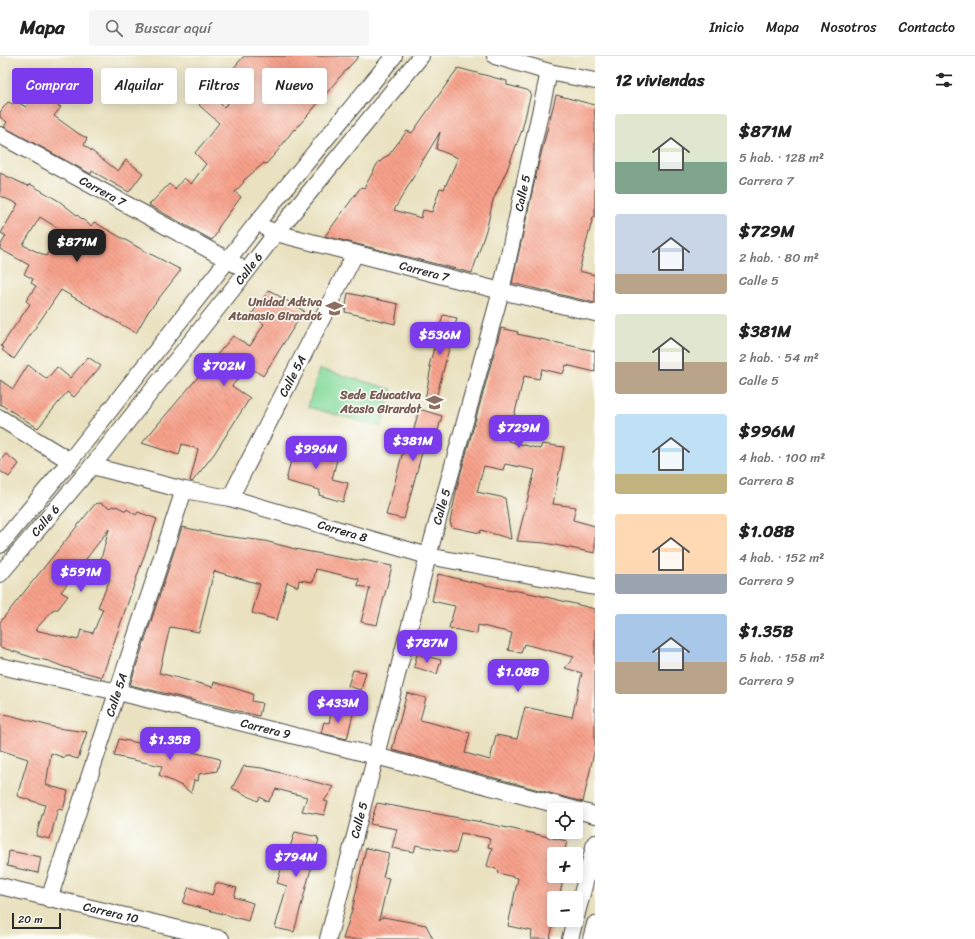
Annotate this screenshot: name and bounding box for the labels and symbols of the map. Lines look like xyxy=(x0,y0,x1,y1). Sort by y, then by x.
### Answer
street label: Carrera 7 xyxy=(75,169,131,214)
street label: Calle 5 xyxy=(508,173,537,213)
pin: $871M xyxy=(49,229,105,263)
street label: Calle 6 xyxy=(229,247,269,290)
street label: Carrera 7 xyxy=(397,254,453,288)
place label: Unidad Adtiva Atanasio Girardot xyxy=(228,291,323,327)
school or university icon: Unidad Adtiva Atanasio Girardot xyxy=(325,299,345,319)
pin: $536M xyxy=(412,322,468,356)
street label: Calle 5A xyxy=(272,351,313,401)
pin: $702M xyxy=(196,353,252,387)
place label: Sede Educativa Atasio Girardot xyxy=(339,384,422,420)
school or university icon: Sede Educativa Atasio Girardot xyxy=(424,392,444,412)
pin: $729M xyxy=(491,415,547,449)
pin: $381M xyxy=(385,428,441,462)
pin: $996M xyxy=(288,436,344,470)
street label: Calle 5 xyxy=(426,486,457,527)
street label: Calle 6 xyxy=(25,500,66,542)
street label: Carrera 8 xyxy=(315,513,370,549)
pin: $591M xyxy=(53,559,109,593)
pin: $787M xyxy=(399,630,455,664)
pin: $1.08B xyxy=(485,659,551,693)
street label: Calle 5A xyxy=(99,670,134,720)
pin: $433M xyxy=(310,690,366,724)
street label: Carrera 9 xyxy=(238,712,293,745)
pin: $1.35B xyxy=(137,727,203,761)
street label: Calle 5 xyxy=(344,799,374,841)
pin: $794M xyxy=(268,844,324,878)
street label: Carrera 10 xyxy=(81,895,141,930)
scale bar xyxy=(12,911,61,930)

